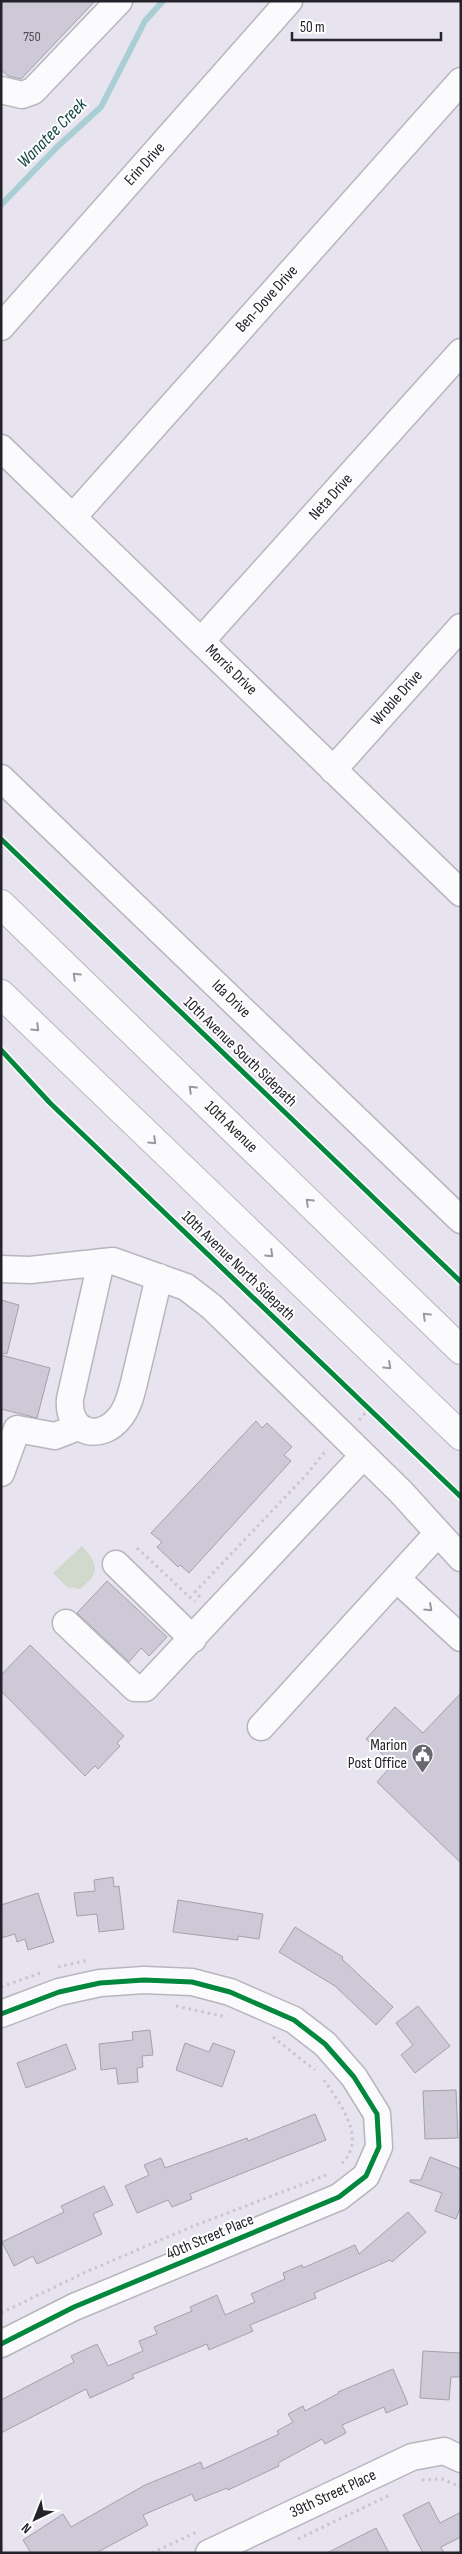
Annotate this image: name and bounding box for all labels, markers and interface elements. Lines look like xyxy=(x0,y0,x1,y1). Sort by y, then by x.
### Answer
scale bar xyxy=(292,10,441,42)
text: 50 m xyxy=(300,18,325,37)
house number: 750 xyxy=(23,28,41,45)
water label: Wanatee Creek xyxy=(13,93,92,172)
street label: Erin Drive xyxy=(121,139,169,189)
street label: Ben-Dove Drive xyxy=(232,262,302,336)
street label: Neta Drive xyxy=(305,470,357,524)
street label: Morris Drive xyxy=(201,641,261,699)
street label: Wroble Drive xyxy=(367,666,427,730)
one-way arrow xyxy=(72,973,81,982)
street label: Ida Drive xyxy=(208,976,254,1022)
street label: 10th Avenue South Sidepath xyxy=(179,993,301,1111)
one-way arrow xyxy=(31,1022,40,1031)
one-way arrow xyxy=(189,1086,198,1095)
street label: 10th Avenue xyxy=(201,1097,261,1157)
one-way arrow xyxy=(147,1135,156,1144)
one-way arrow xyxy=(306,1199,315,1208)
street label: 10th Avenue North Sidepath xyxy=(177,1207,299,1325)
one-way arrow xyxy=(264,1248,273,1257)
one-way arrow xyxy=(422,1312,431,1321)
one-way arrow xyxy=(382,1360,391,1369)
one-way arrow xyxy=(423,1602,432,1611)
place label: Marion Post Office xyxy=(348,1736,407,1773)
public building icon: Marion Post Office xyxy=(411,1742,435,1773)
street label: 40th Street Place xyxy=(163,2210,257,2264)
street label: 39th Street Place xyxy=(287,2466,379,2522)
north arrow xyxy=(10,2494,60,2544)
text: N xyxy=(18,2519,35,2537)

